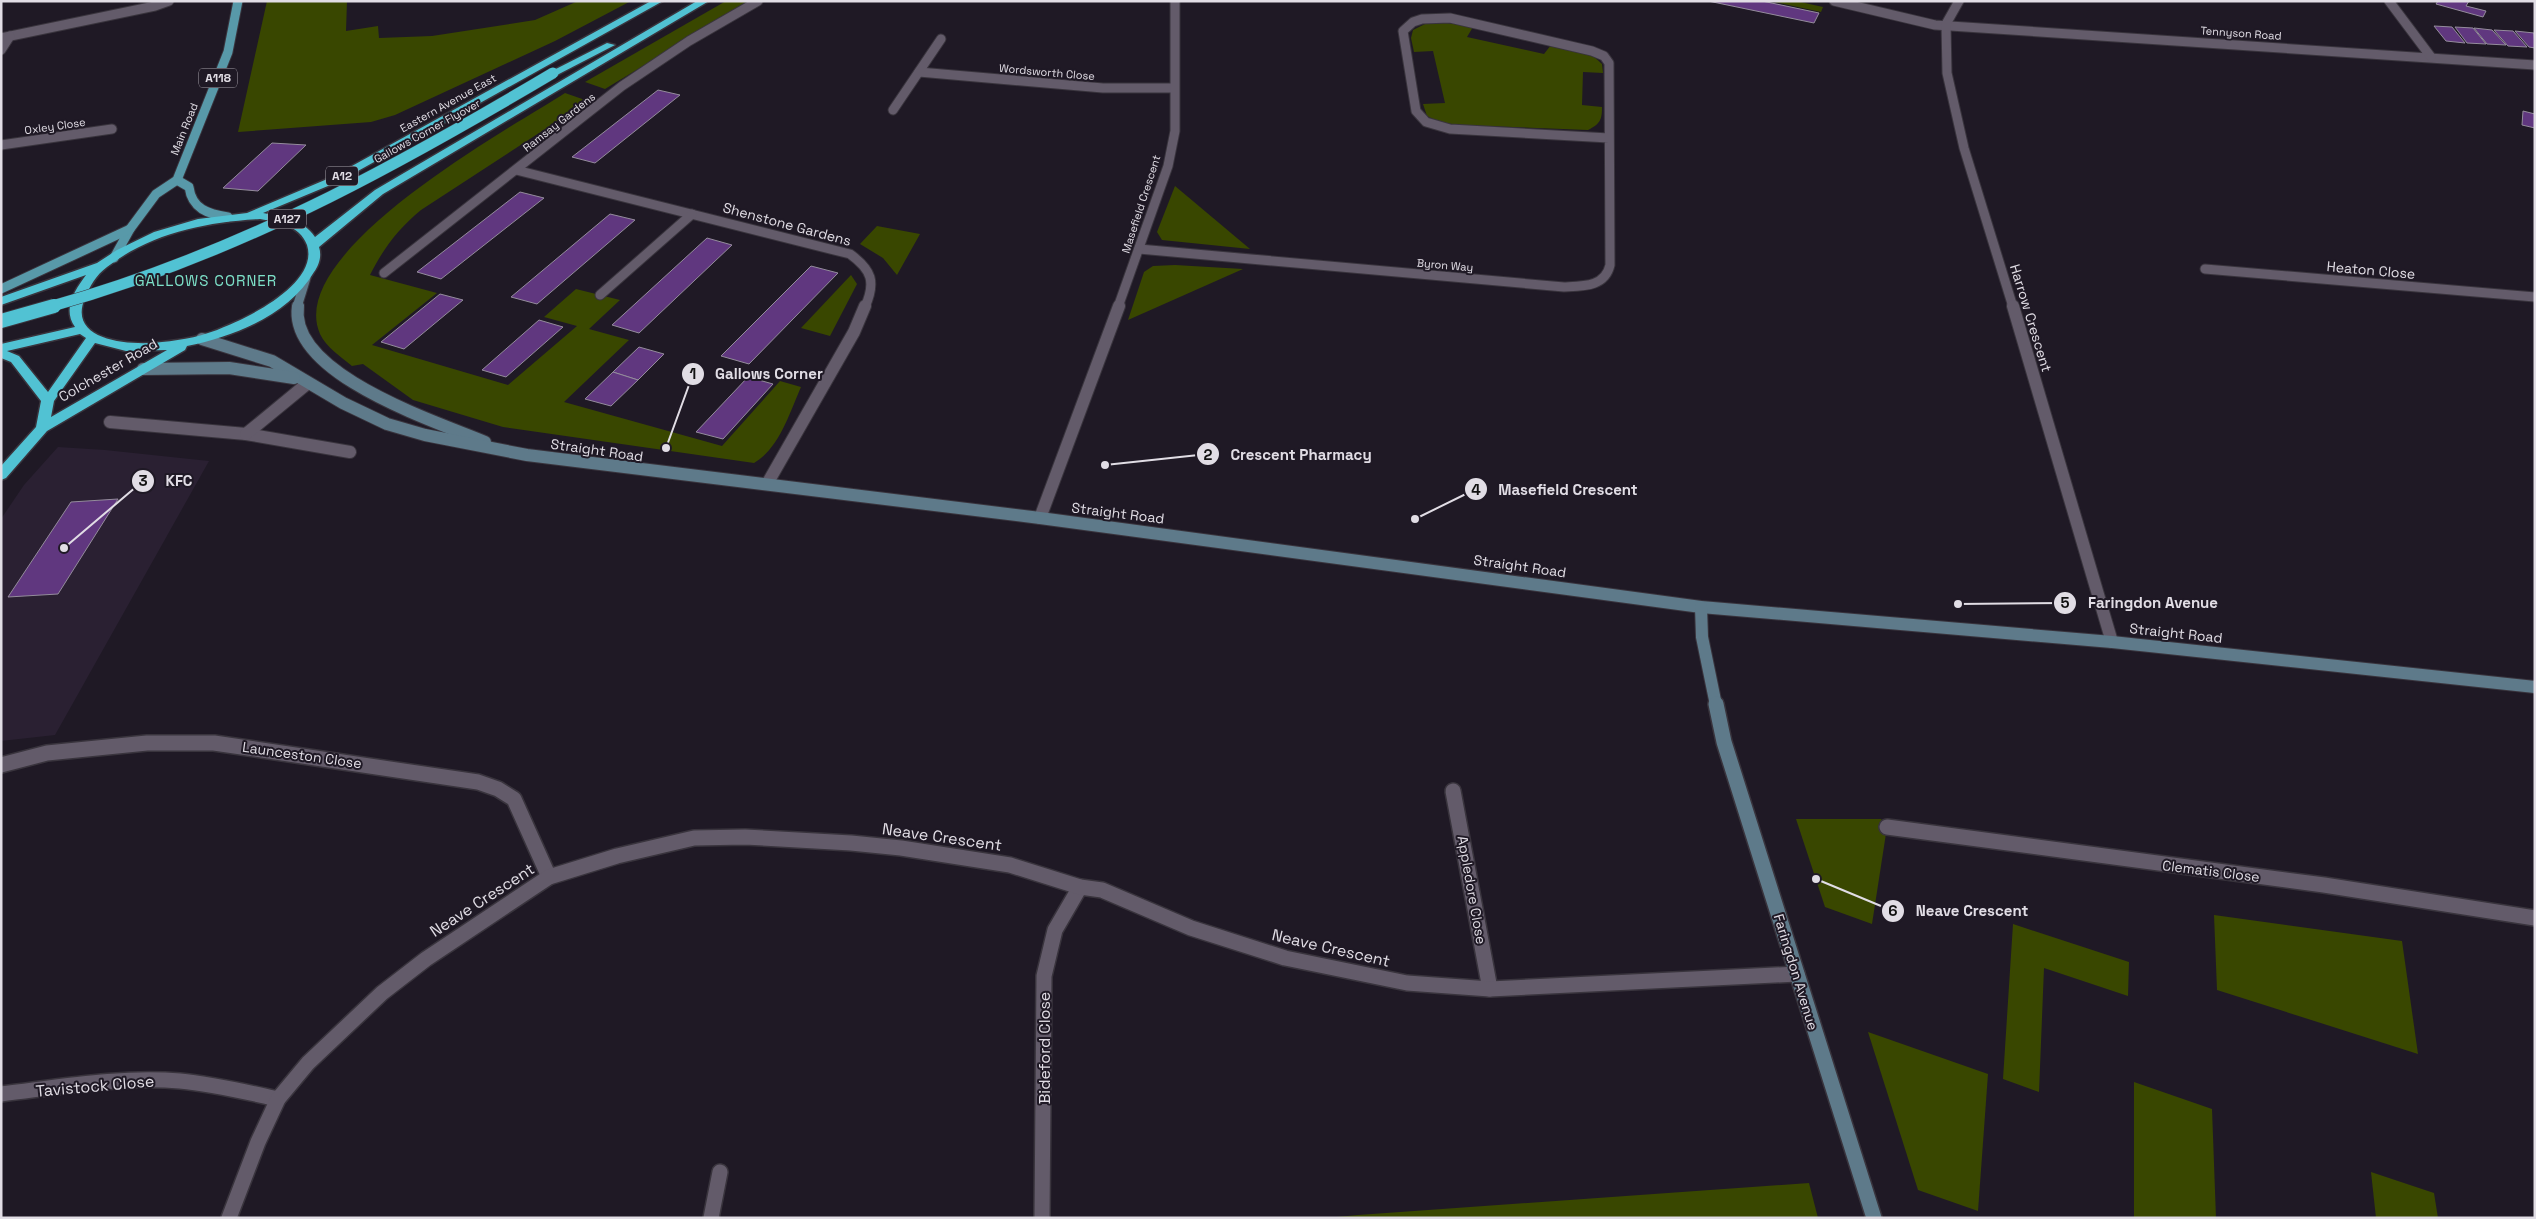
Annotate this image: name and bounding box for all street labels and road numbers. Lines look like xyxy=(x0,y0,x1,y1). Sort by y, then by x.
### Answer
street label: Tennyson Road xyxy=(2200,23,2282,43)
street label: Wordsworth Close xyxy=(998,61,1096,83)
road number: A118 xyxy=(199,68,237,88)
street label: Eastern Avenue East xyxy=(397,71,499,135)
street label: Ramsay Gardens xyxy=(520,89,598,155)
street label: Gallows Corner Flyover xyxy=(371,96,483,166)
street label: Main Road xyxy=(167,101,201,157)
street label: Oxley Close xyxy=(24,115,86,137)
street label: Masefield Crescent xyxy=(1119,153,1163,255)
road number: A12 xyxy=(326,167,358,186)
street label: Shenstone Gardens xyxy=(721,198,853,250)
road number: A127 xyxy=(268,210,306,228)
street label: Byron Way xyxy=(1416,256,1474,274)
street label: Heaton Close xyxy=(2326,257,2416,283)
street label: Harrow Crescent xyxy=(2006,262,2056,374)
street label: Colchester Road xyxy=(55,334,161,406)
street label: Straight Road xyxy=(550,435,644,465)
street label: Straight Road xyxy=(1071,498,1165,528)
street label: Straight Road xyxy=(1473,551,1567,581)
street label: Straight Road xyxy=(2129,619,2223,647)
street label: Launceston Close xyxy=(241,738,363,772)
street label: Neave Crescent xyxy=(881,818,1003,856)
street label: Appledore Close xyxy=(1454,834,1490,946)
street label: Clematis Close xyxy=(2161,856,2261,886)
street label: Neave Crescent xyxy=(426,858,538,942)
street label: Faringdon Avenue xyxy=(1770,912,1822,1032)
street label: Neave Crescent xyxy=(1270,924,1392,972)
street label: Bideford Close xyxy=(1034,992,1055,1104)
street label: Tavistock Close xyxy=(35,1070,155,1102)

